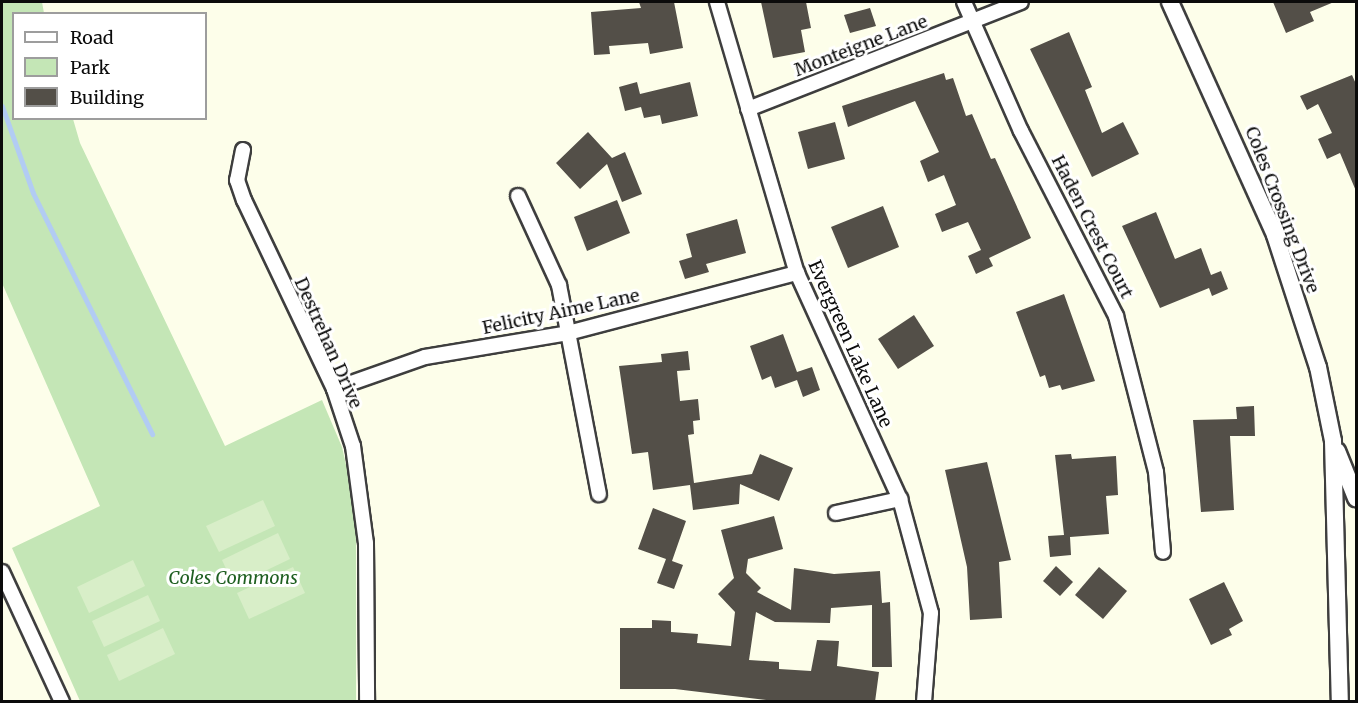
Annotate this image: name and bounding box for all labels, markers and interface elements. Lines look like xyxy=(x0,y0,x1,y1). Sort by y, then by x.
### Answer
street label: Monteigne Lane xyxy=(791,11,931,81)
legend xyxy=(12,12,207,120)
text: Road xyxy=(70,26,114,49)
text: Park xyxy=(70,56,110,79)
text: Building xyxy=(70,86,144,109)
street label: Coles Crossing Drive xyxy=(1240,124,1324,296)
street label: Haden Crest Court xyxy=(1047,152,1137,302)
street label: Evergreen Lake Lane xyxy=(803,257,897,431)
street label: Destrehan Drive xyxy=(290,274,366,412)
street label: Felicity Aime Lane xyxy=(480,285,642,339)
park label: Coles Commons xyxy=(168,567,298,589)

